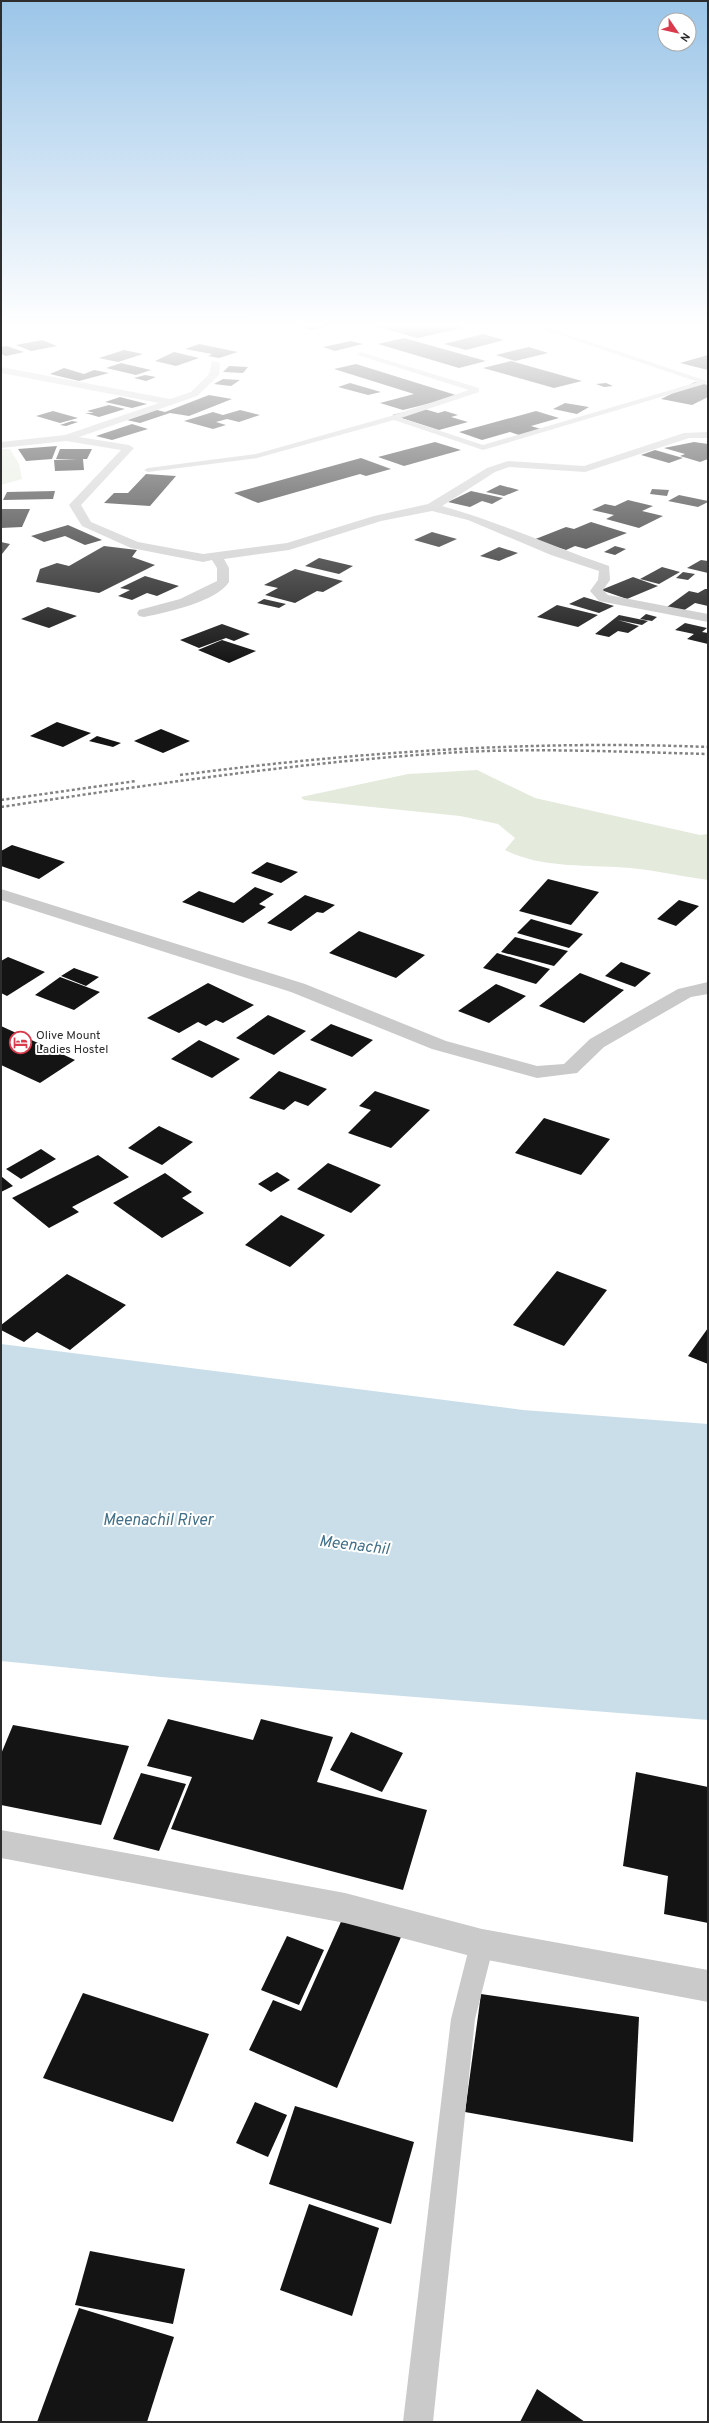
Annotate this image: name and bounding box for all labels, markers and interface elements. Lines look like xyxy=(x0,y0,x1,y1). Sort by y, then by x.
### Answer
north arrow xyxy=(657,12,697,52)
text: N xyxy=(676,30,692,44)
place label: Olive Mount Ladies Hostel xyxy=(36,1028,108,1058)
hotel icon: Olive Mount Ladies Hostel xyxy=(7,1030,33,1056)
water label: Meenachil River xyxy=(103,1511,215,1531)
water label: Meenachil xyxy=(318,1532,391,1560)

